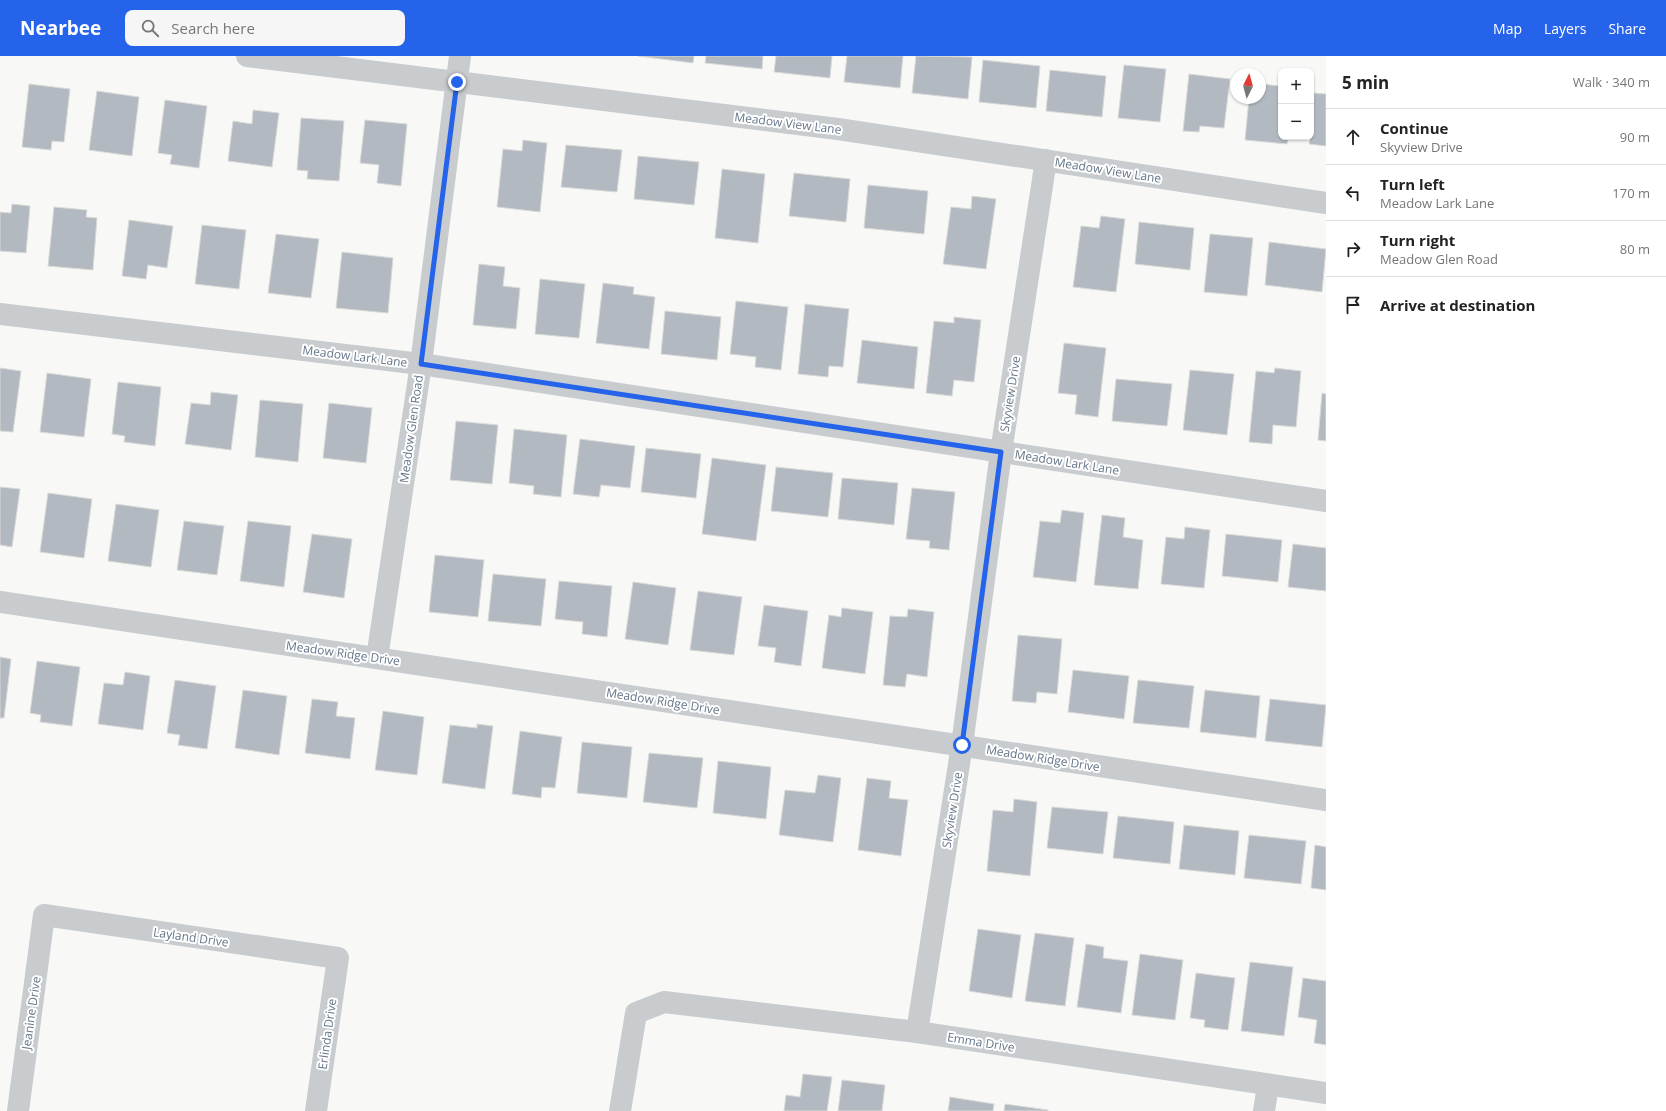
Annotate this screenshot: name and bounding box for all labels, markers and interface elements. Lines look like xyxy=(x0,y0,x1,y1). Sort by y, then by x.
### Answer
search box xyxy=(125,10,405,46)
text: Nearbee xyxy=(20,15,101,41)
icon: search xyxy=(139,17,161,39)
text: Search here xyxy=(171,18,255,38)
text: Map xyxy=(1493,19,1522,38)
text: Layers xyxy=(1544,19,1586,38)
text: Share xyxy=(1608,19,1646,38)
north arrow xyxy=(1230,68,1266,104)
map controls xyxy=(1278,68,1314,140)
button: + xyxy=(1278,68,1314,104)
text: 5 min xyxy=(1342,71,1389,94)
route end xyxy=(448,73,466,91)
text: Walk · 340 m xyxy=(1573,73,1650,91)
button: − xyxy=(1278,104,1314,140)
street label: Meadow View Lane xyxy=(734,108,843,138)
text: Continue xyxy=(1380,118,1448,138)
icon: ahead xyxy=(1342,126,1364,148)
text: 90 m xyxy=(1620,128,1650,146)
text: Skyview Drive xyxy=(1380,138,1463,156)
street label: Meadow View Lane xyxy=(1054,153,1163,187)
text: Turn left xyxy=(1380,174,1445,194)
icon: left xyxy=(1342,182,1364,204)
text: 170 m xyxy=(1612,184,1650,202)
text: Meadow Lark Lane xyxy=(1380,194,1494,212)
text: Turn right xyxy=(1380,230,1455,250)
icon: right xyxy=(1342,238,1364,260)
text: 80 m xyxy=(1620,240,1650,258)
text: Meadow Glen Road xyxy=(1380,250,1498,268)
icon: arrive xyxy=(1342,294,1364,316)
text: Arrive at destination xyxy=(1380,295,1535,315)
street label: Meadow Lark Lane xyxy=(302,341,409,371)
street label: Skyview Drive xyxy=(996,355,1024,433)
street label: Meadow Glen Road xyxy=(395,374,427,484)
street label: Meadow Lark Lane xyxy=(1014,445,1121,479)
street label: Meadow Ridge Drive xyxy=(285,637,401,669)
street label: Meadow Ridge Drive xyxy=(605,684,721,718)
route start xyxy=(953,736,971,754)
street label: Meadow Ridge Drive xyxy=(985,741,1101,775)
street label: Skyview Drive xyxy=(938,771,966,849)
street label: Layland Drive xyxy=(152,923,230,951)
street label: Jeanine Drive xyxy=(17,975,45,1052)
street label: Erlinda Drive xyxy=(314,997,340,1071)
street label: Emma Drive xyxy=(946,1028,1016,1056)

